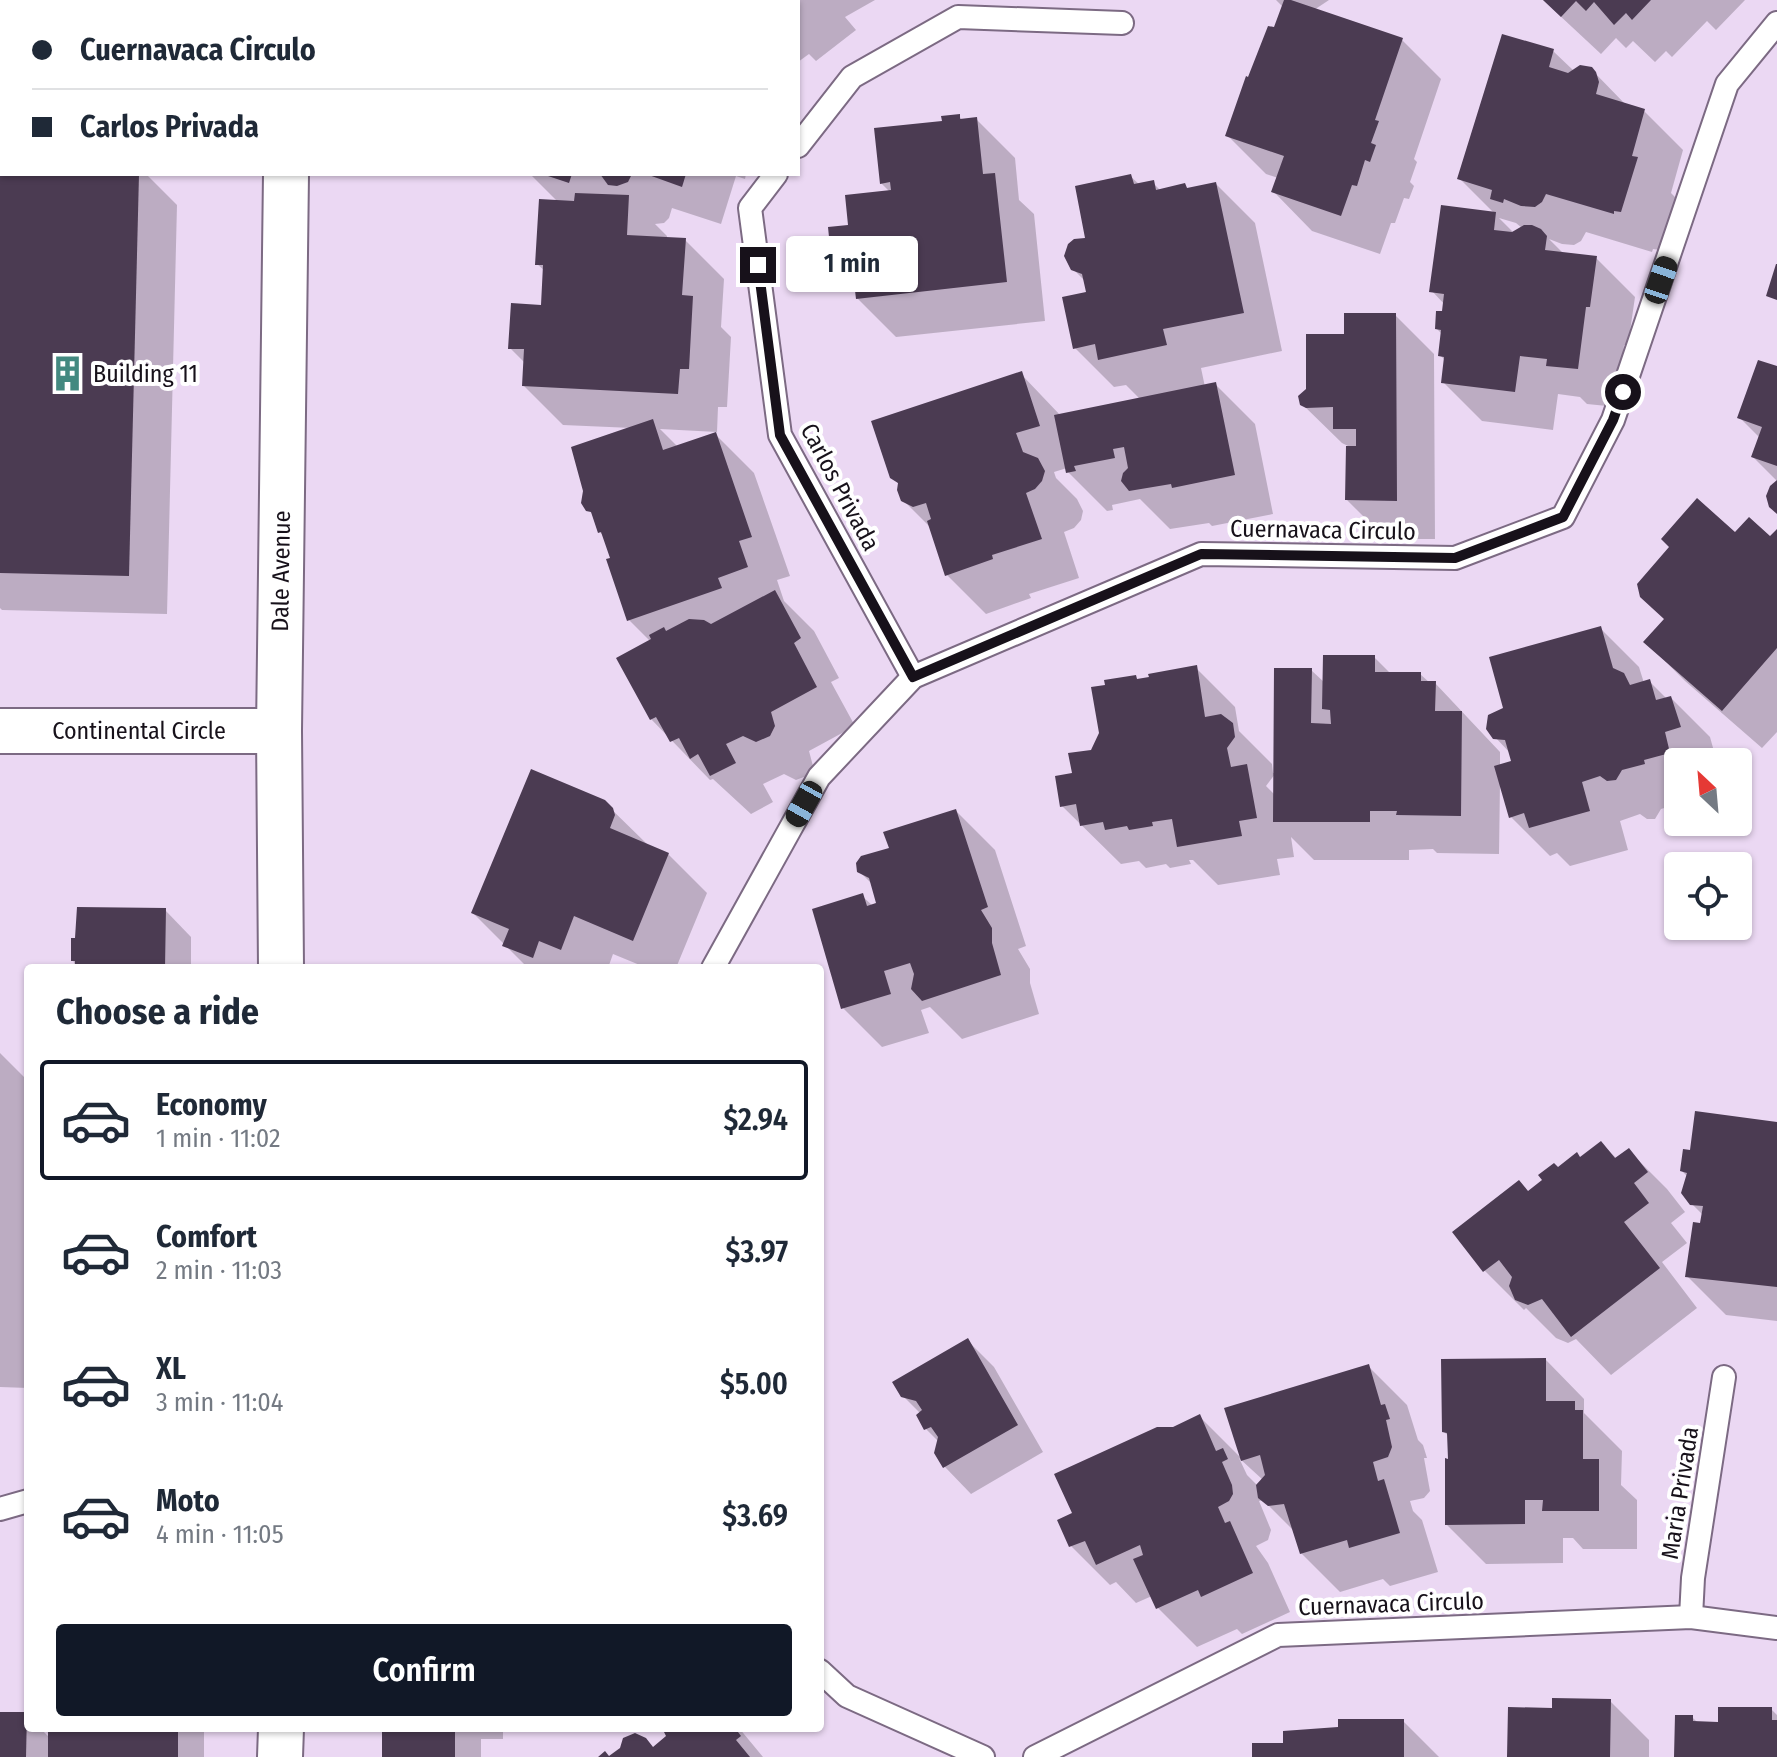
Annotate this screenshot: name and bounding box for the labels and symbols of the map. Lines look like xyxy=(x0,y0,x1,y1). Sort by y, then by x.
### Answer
callout: 1 min xyxy=(786,237,918,293)
route end xyxy=(740,247,776,283)
car xyxy=(1642,253,1680,307)
building icon: Building 11 xyxy=(48,355,86,393)
place label: Building 11 xyxy=(93,360,198,388)
route start xyxy=(1605,374,1641,410)
street label: Carlos Privada xyxy=(795,419,885,555)
street label: Dale Avenue xyxy=(266,510,296,632)
street label: Cuernavaca Circulo xyxy=(1230,514,1416,546)
street label: Continental Circle xyxy=(52,717,226,745)
north arrow xyxy=(1664,748,1752,836)
car xyxy=(782,777,826,831)
street label: Maria Privada xyxy=(1656,1425,1704,1561)
street label: Cuernavaca Circulo xyxy=(1298,1587,1484,1621)

